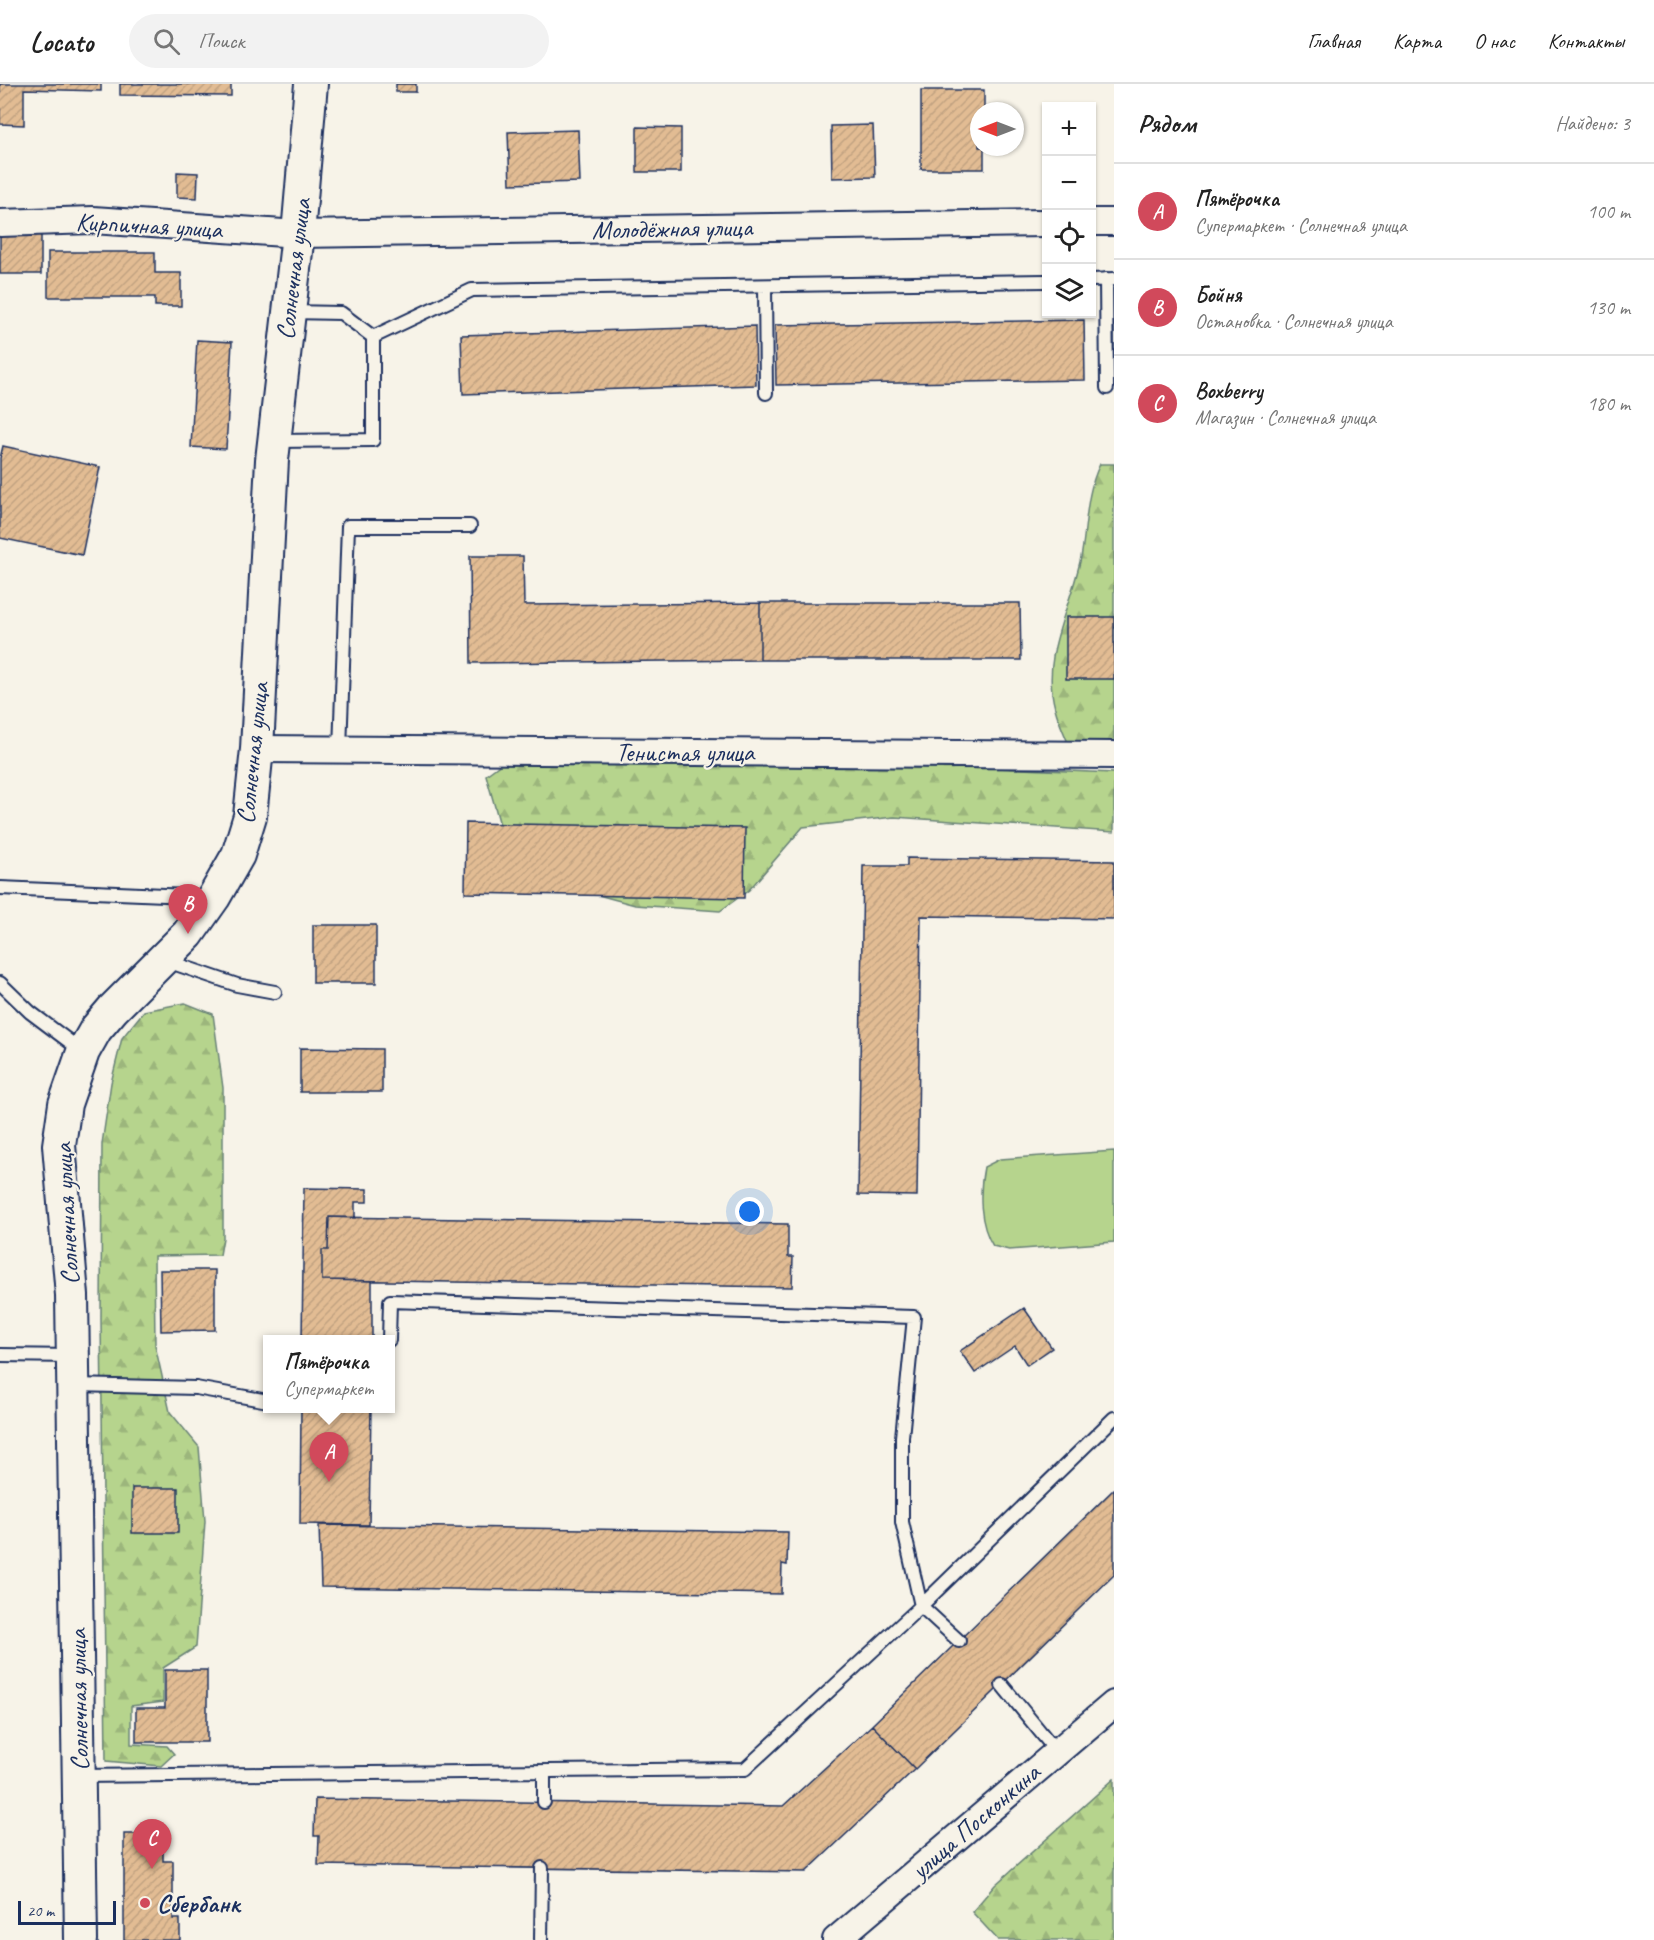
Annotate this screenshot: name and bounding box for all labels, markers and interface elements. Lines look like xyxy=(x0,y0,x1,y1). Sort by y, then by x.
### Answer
search box xyxy=(129,14,549,68)
text: Locato xyxy=(30,24,93,59)
icon: search xyxy=(150,25,183,58)
text: Поиск xyxy=(198,27,245,55)
text: Главная xyxy=(1307,28,1360,54)
text: Карта xyxy=(1393,28,1441,54)
text: О нас xyxy=(1474,28,1515,54)
text: Контакты xyxy=(1548,28,1624,54)
north arrow xyxy=(970,102,1024,156)
map controls xyxy=(1042,102,1096,318)
button: + xyxy=(1042,102,1096,156)
text: Рядом xyxy=(1138,107,1196,140)
text: Найдено: 3 xyxy=(1555,111,1630,136)
button: − xyxy=(1042,156,1096,210)
text: Пятёрочка xyxy=(1195,185,1279,213)
street label: Солнечная улица xyxy=(268,195,319,341)
text: A xyxy=(1152,199,1163,224)
text: 100 m xyxy=(1587,199,1630,224)
street label: Кирпичная улица xyxy=(75,205,225,246)
button: locate xyxy=(1042,210,1096,264)
street label: Молодёжная улица xyxy=(592,211,754,246)
text: Супермаркет · Солнечная улица xyxy=(1195,213,1407,238)
button: layers xyxy=(1042,264,1096,318)
text: Бойня xyxy=(1195,281,1242,309)
text: B xyxy=(1152,295,1163,320)
text: 130 m xyxy=(1587,295,1630,320)
text: Остановка · Солнечная улица xyxy=(1195,309,1392,334)
text: Boxberry xyxy=(1195,377,1262,405)
text: C xyxy=(1153,391,1162,416)
text: 180 m xyxy=(1587,391,1630,416)
text: Магазин · Солнечная улица xyxy=(1195,405,1376,430)
street label: Солнечная улица xyxy=(229,679,276,825)
street label: Тенистая улица xyxy=(616,736,756,769)
pin: B xyxy=(168,884,207,934)
street label: Солнечная улица xyxy=(46,1141,87,1286)
your location xyxy=(735,1197,764,1226)
popup xyxy=(263,1335,395,1413)
text: Пятёрочка xyxy=(284,1348,369,1376)
text: Супермаркет xyxy=(284,1376,374,1401)
pin: A xyxy=(310,1432,348,1482)
street label: Солнечная улица xyxy=(61,1627,96,1771)
street label: улица Посконкина xyxy=(902,1755,1048,1888)
pin: C xyxy=(132,1820,172,1869)
place label: Сбербанк xyxy=(157,1887,242,1920)
marker: Сбербанк xyxy=(138,1896,152,1910)
scale bar xyxy=(18,1898,116,1926)
text: 20 m xyxy=(27,1901,54,1921)

